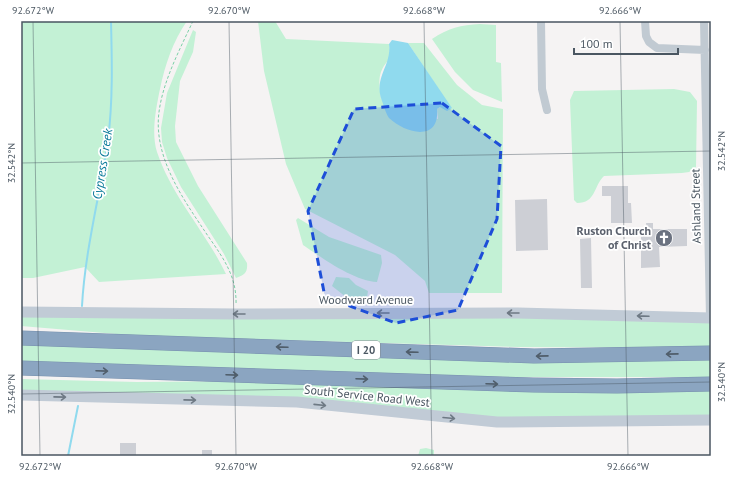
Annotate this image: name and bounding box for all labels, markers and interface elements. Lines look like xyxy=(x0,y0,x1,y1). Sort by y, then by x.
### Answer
text: 92.672°W xyxy=(12,4,55,17)
text: 92.670°W xyxy=(208,4,251,17)
text: 92.668°W xyxy=(403,4,446,17)
text: 92.666°W xyxy=(599,4,642,17)
scale bar xyxy=(574,30,678,56)
text: 100 m xyxy=(580,36,613,51)
water label: Cypress Creek xyxy=(88,126,117,201)
text: 32.542°N xyxy=(715,131,728,171)
text: 32.542°N xyxy=(5,143,18,183)
street label: Ashland Street xyxy=(687,168,704,244)
place label: Ruston Church of Christ xyxy=(577,223,652,252)
church icon: Ruston Church of Christ xyxy=(654,228,674,248)
street label: Woodward Avenue xyxy=(319,292,413,307)
one-way arrow xyxy=(377,309,390,317)
one-way arrow xyxy=(507,309,520,317)
one-way arrow xyxy=(233,310,246,318)
one-way arrow xyxy=(637,313,650,320)
road number: I 20 xyxy=(352,341,380,359)
one-way arrow xyxy=(276,343,289,351)
one-way arrow xyxy=(406,348,419,355)
one-way arrow xyxy=(666,350,679,358)
one-way arrow xyxy=(536,352,549,360)
text: 32.540°N xyxy=(715,362,728,402)
one-way arrow xyxy=(95,367,108,374)
one-way arrow xyxy=(225,371,238,379)
text: 32.540°N xyxy=(5,374,18,414)
one-way arrow xyxy=(355,375,368,383)
one-way arrow xyxy=(485,380,498,387)
street label: South Service Road West xyxy=(304,381,431,410)
one-way arrow xyxy=(53,393,66,400)
one-way arrow xyxy=(183,396,196,403)
one-way arrow xyxy=(313,401,326,408)
one-way arrow xyxy=(442,414,455,422)
text: 92.672°W xyxy=(19,460,62,473)
text: 92.670°W xyxy=(215,460,258,473)
text: 92.668°W xyxy=(411,460,454,473)
text: 92.666°W xyxy=(607,460,650,473)

